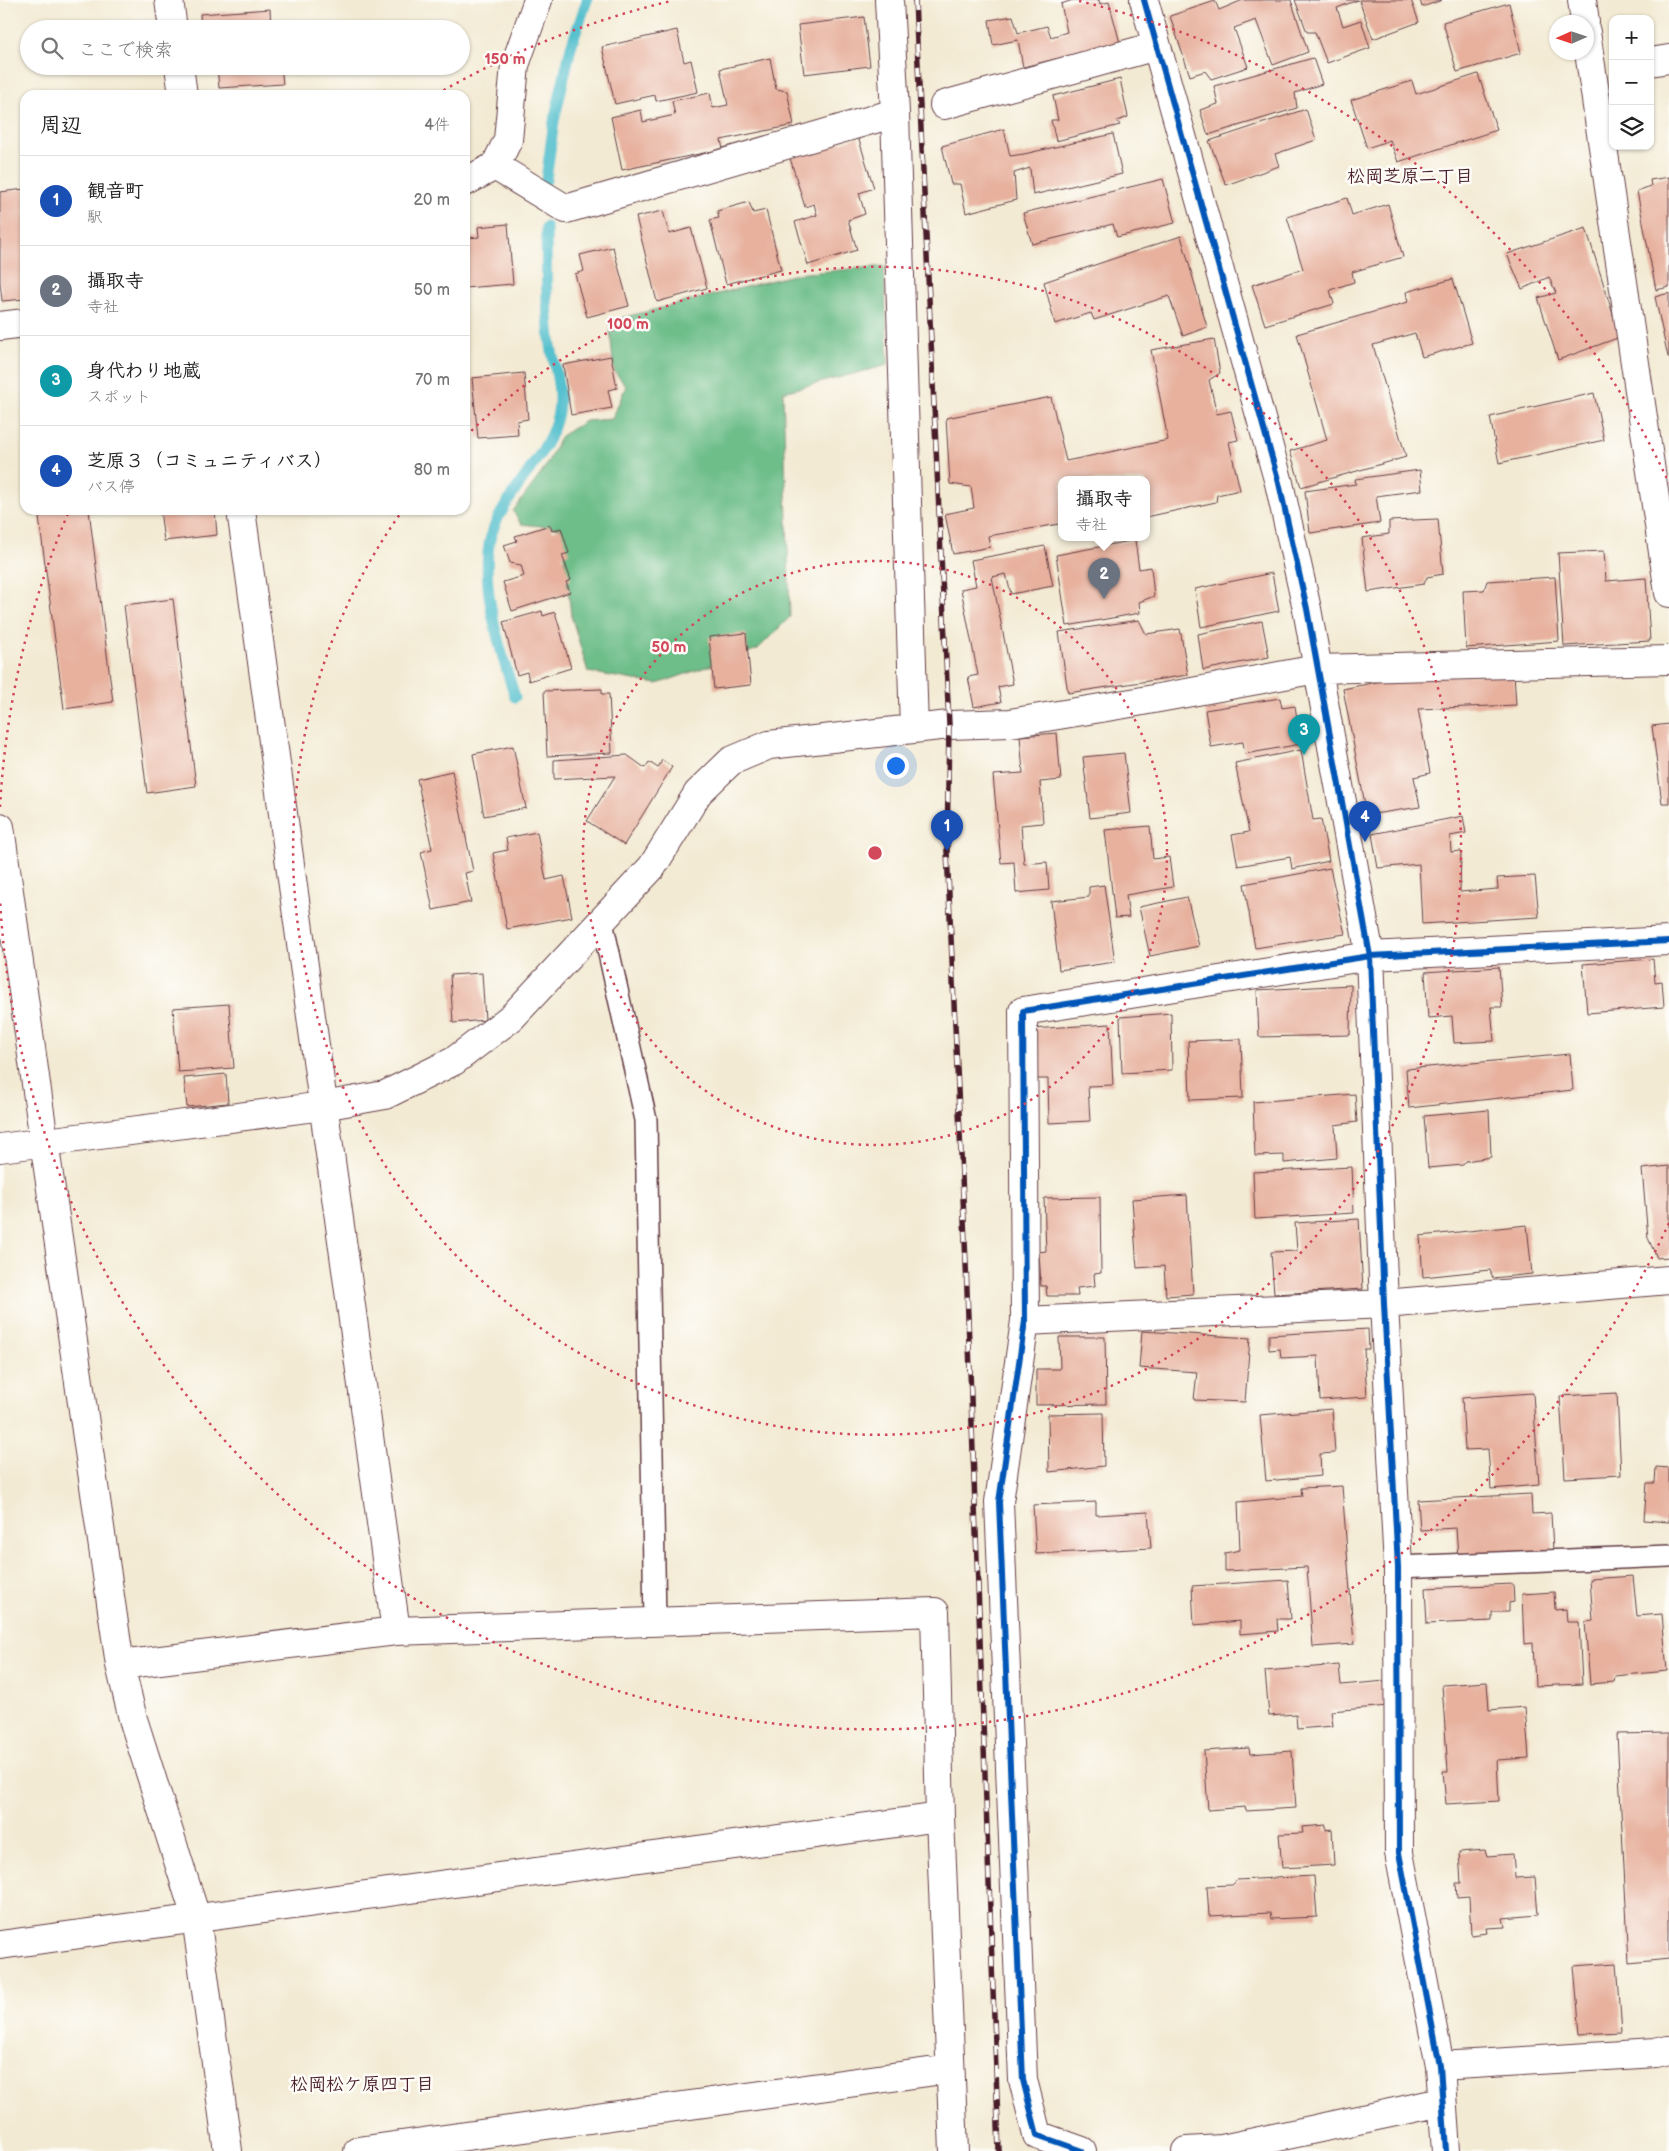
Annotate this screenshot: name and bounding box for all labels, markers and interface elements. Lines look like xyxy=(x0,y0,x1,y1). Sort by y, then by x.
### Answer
north arrow xyxy=(1549,15,1594,60)
map controls xyxy=(1609,15,1654,150)
button: + xyxy=(1609,15,1654,60)
search box xyxy=(20,20,470,75)
icon: search xyxy=(38,34,66,62)
text: ここで検索 xyxy=(78,39,173,62)
text: 150 m xyxy=(484,50,526,69)
button: − xyxy=(1609,60,1654,105)
button: layers xyxy=(1609,105,1654,150)
text: 周辺 xyxy=(40,113,82,138)
text: 4件 xyxy=(424,116,450,135)
district label: 松岡芝原二丁目 xyxy=(1347,166,1473,187)
text: 観音町 xyxy=(87,180,144,203)
text: 1 xyxy=(53,191,59,210)
text: 20 m xyxy=(414,191,450,210)
text: 駅 xyxy=(87,208,103,227)
text: 攝取寺 xyxy=(87,270,144,293)
text: 2 xyxy=(51,281,61,300)
text: 50 m xyxy=(414,281,450,300)
text: 寺社 xyxy=(87,298,119,317)
text: 100 m xyxy=(607,315,649,334)
text: 身代わり地蔵 xyxy=(87,360,201,383)
text: 3 xyxy=(51,371,61,390)
text: 70 m xyxy=(415,371,450,390)
text: スポット xyxy=(87,388,151,407)
text: 芝原３（コミュニティバス） xyxy=(87,450,333,473)
text: 4 xyxy=(51,461,61,480)
text: 80 m xyxy=(414,461,450,480)
popup xyxy=(1058,476,1150,541)
text: バス停 xyxy=(87,478,135,497)
text: 攝取寺 xyxy=(1075,488,1133,511)
text: 寺社 xyxy=(1075,516,1108,535)
pin: 2 xyxy=(1088,558,1120,599)
text: 50 m xyxy=(652,638,687,657)
pin: 3 xyxy=(1288,714,1320,755)
your location xyxy=(883,753,909,779)
pin: 4 xyxy=(1349,801,1381,842)
pin: 1 xyxy=(931,810,963,851)
centre of rings xyxy=(866,844,884,862)
district label: 松岡松ケ原四丁目 xyxy=(290,2074,434,2095)

